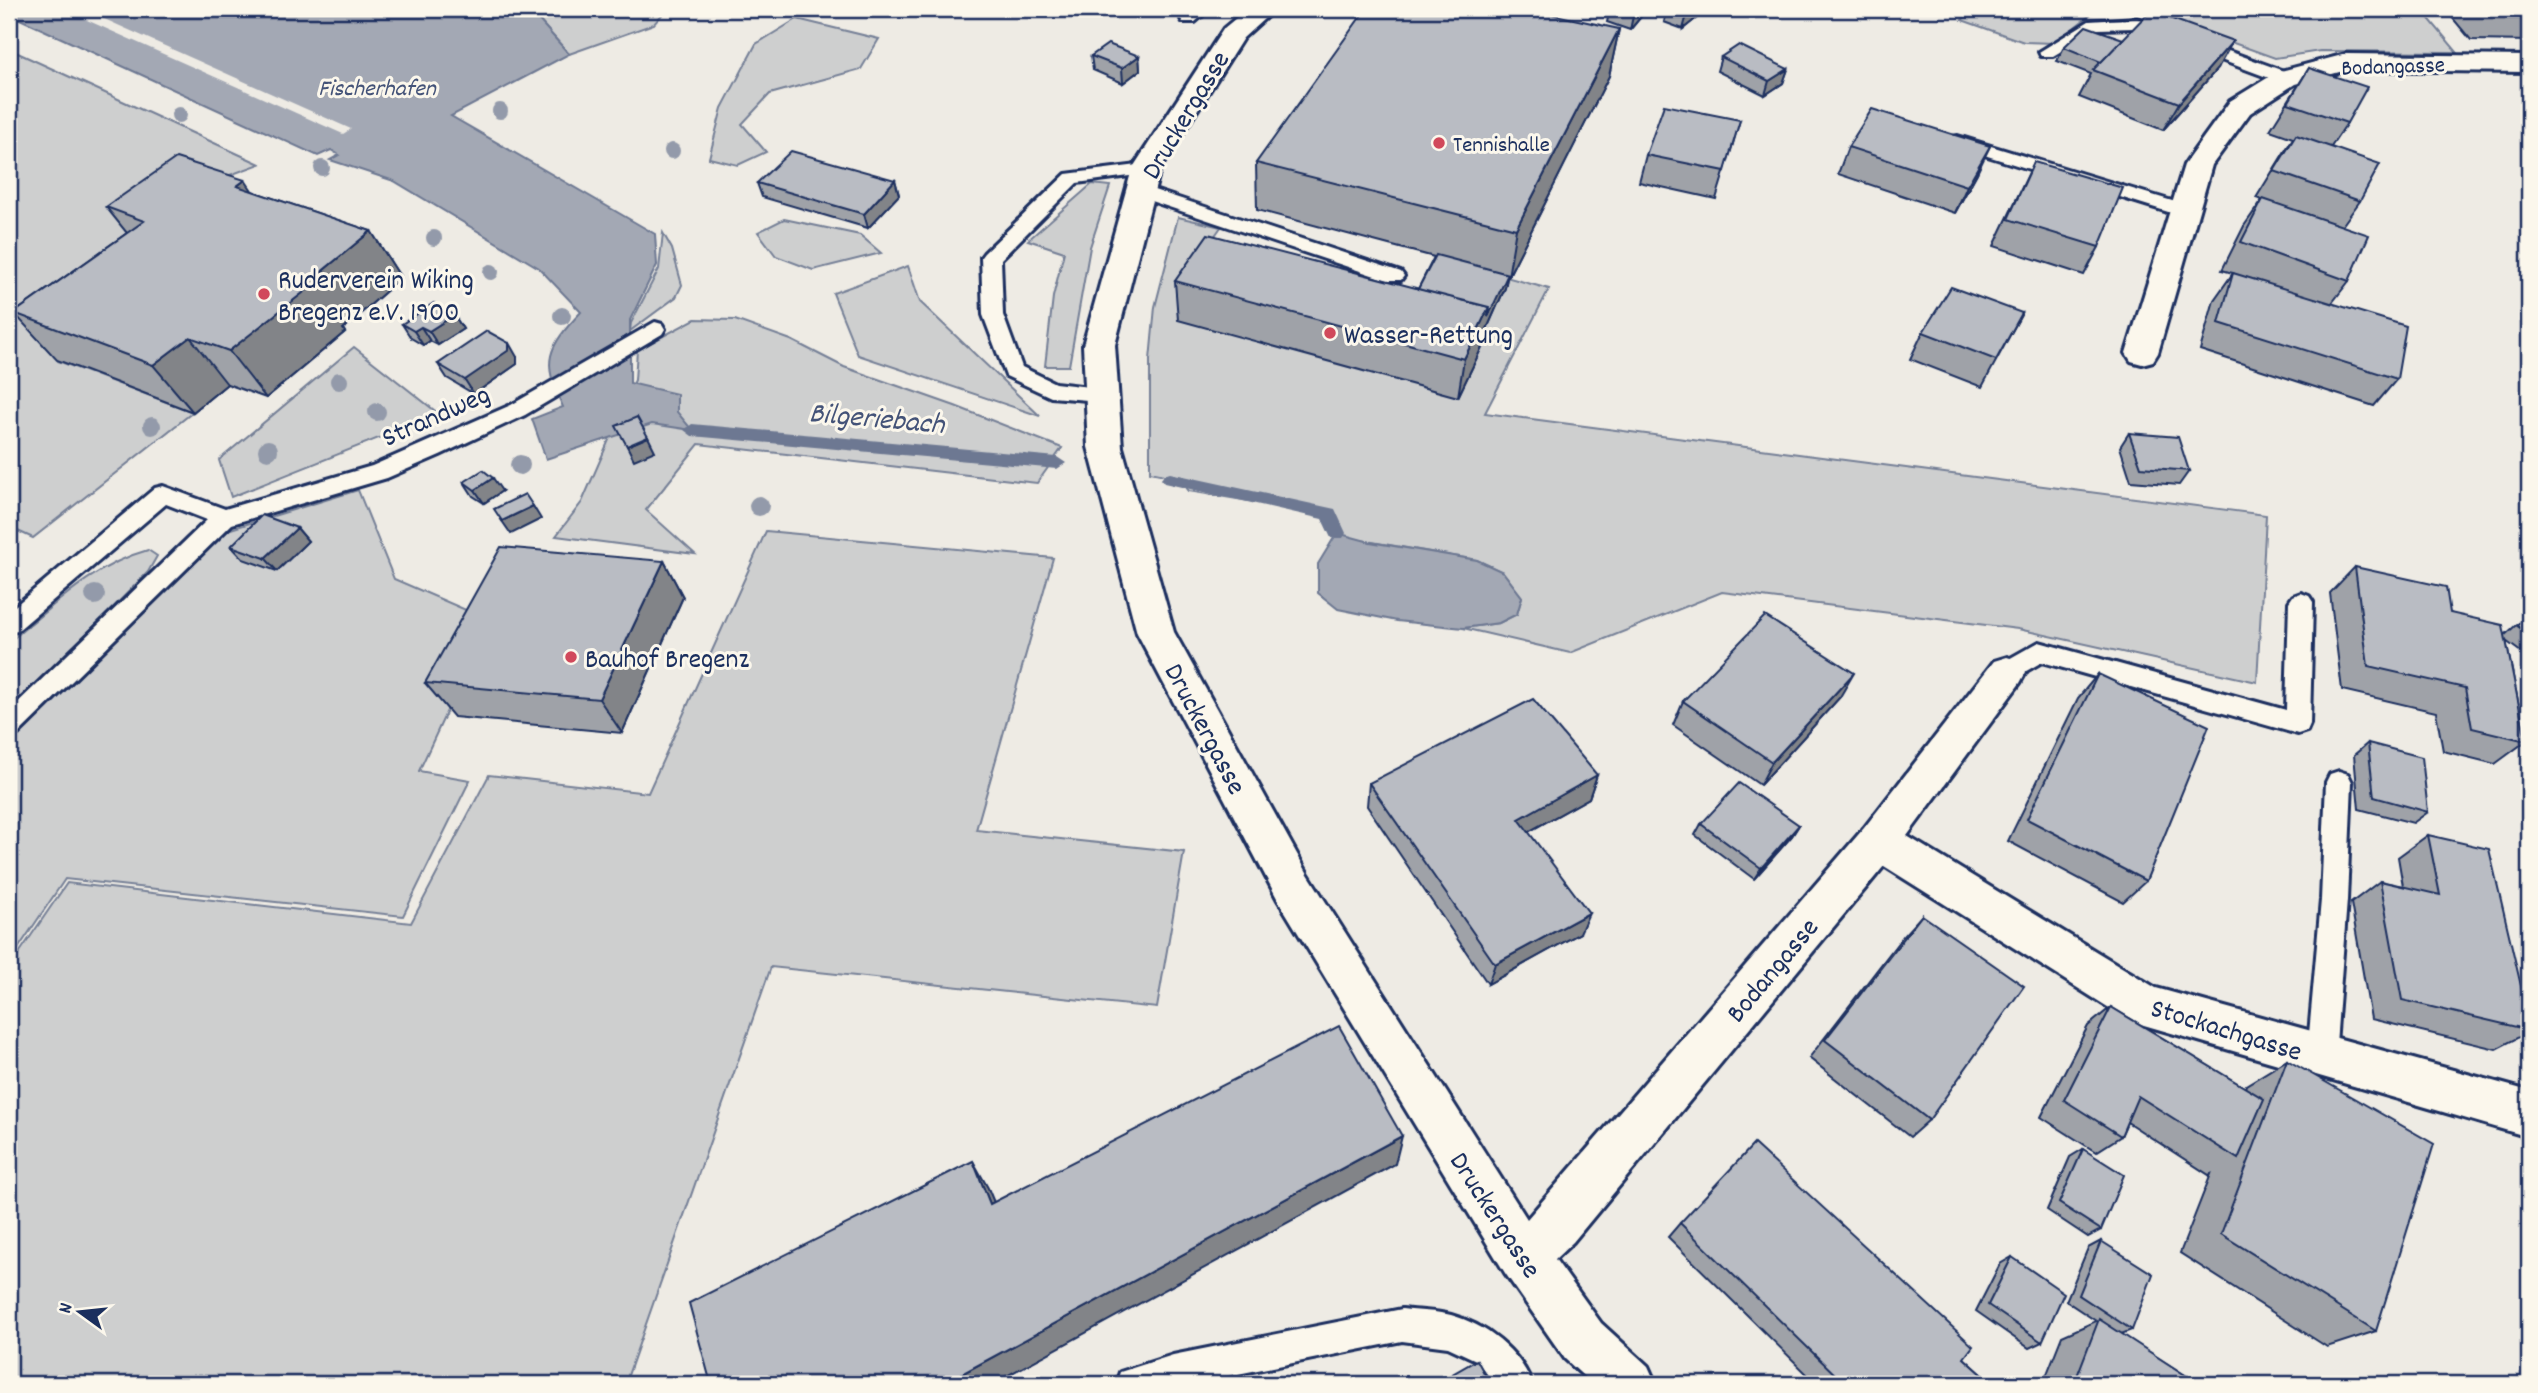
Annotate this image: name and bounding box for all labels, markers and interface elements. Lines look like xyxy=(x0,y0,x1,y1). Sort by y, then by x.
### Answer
street label: Druckergasse xyxy=(1134,45,1242,188)
street label: Bodangasse xyxy=(2341,50,2446,87)
water label: Fischerhafen xyxy=(318,73,437,107)
place label: Tennishalle xyxy=(1453,130,1550,163)
marker: Tennishalle xyxy=(1431,135,1447,151)
place label: Ruderverein Wiking Bregenz e.V. 1900 xyxy=(278,263,474,335)
marker: Ruderverein Wiking Bregenz e.V. 1900 xyxy=(256,286,272,302)
place label: Wasser-Rettung xyxy=(1344,318,1513,358)
marker: Wasser-Rettung xyxy=(1322,325,1338,341)
street label: Strandweg xyxy=(376,377,498,460)
water label: Bilgeriebach xyxy=(807,394,947,449)
place label: Bauhof Bregenz xyxy=(585,642,750,682)
marker: Bauhof Bregenz xyxy=(563,649,579,665)
street label: Druckergasse xyxy=(1151,658,1254,803)
street label: Bodangasse xyxy=(1719,911,1831,1033)
street label: Stockachgasse xyxy=(2145,991,2306,1075)
street label: Druckergasse xyxy=(1437,1146,1549,1288)
north arrow xyxy=(46,1278,116,1348)
text: N xyxy=(53,1300,81,1317)

